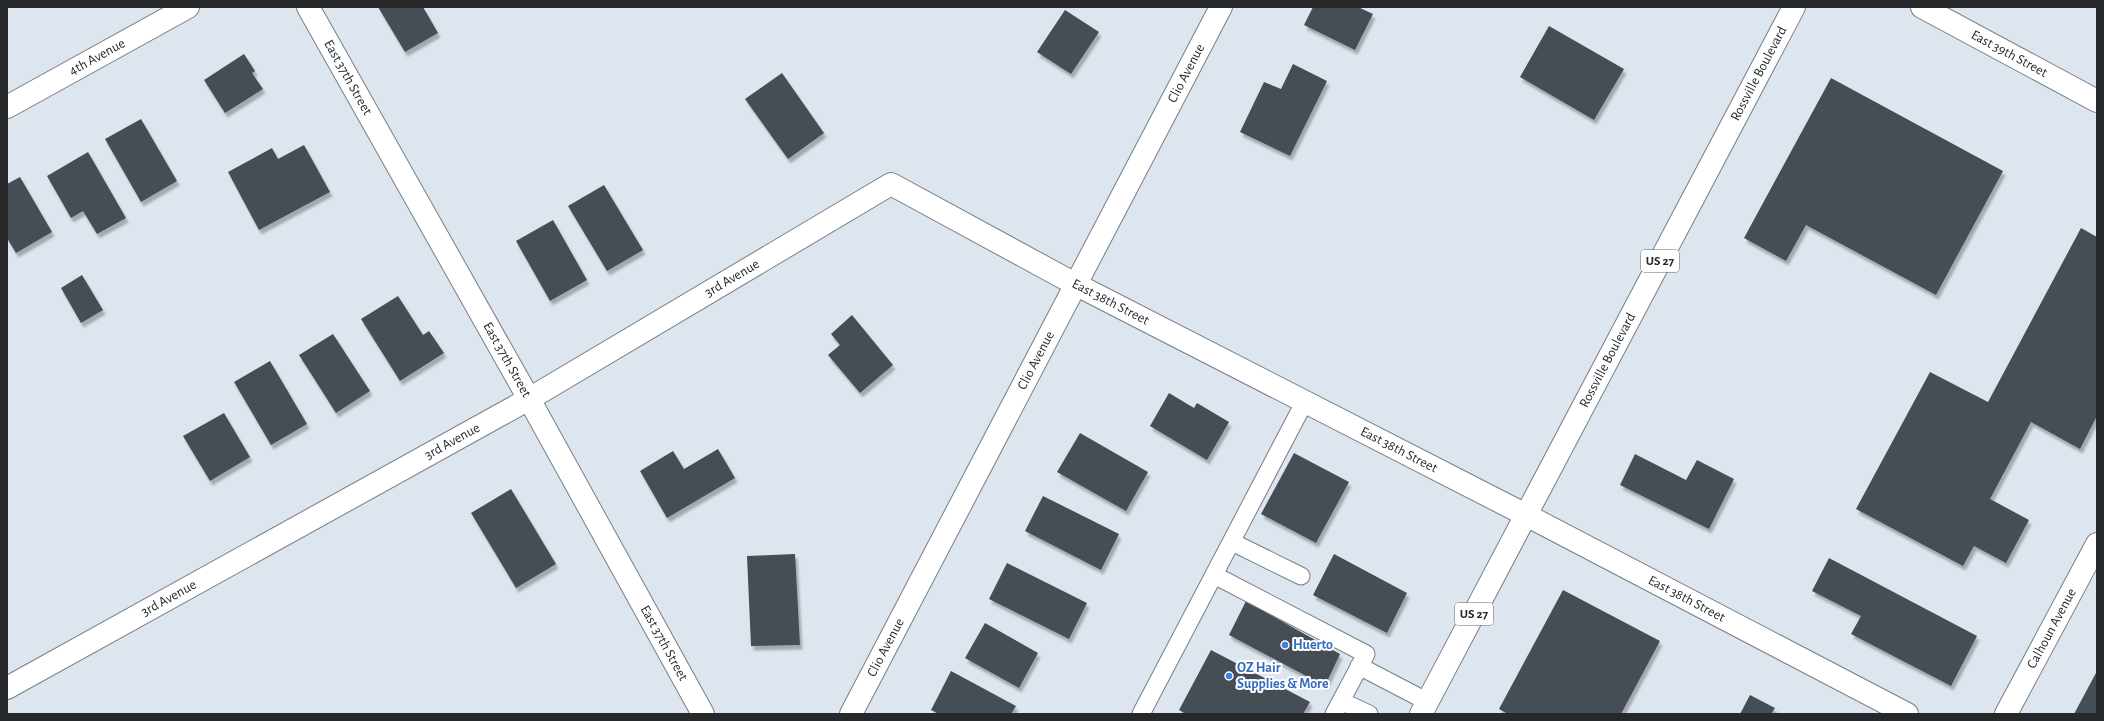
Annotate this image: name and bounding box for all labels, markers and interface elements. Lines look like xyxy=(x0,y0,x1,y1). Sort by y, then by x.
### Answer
street label: Rossville Boulevard xyxy=(1728,24,1789,123)
street label: East 39th Street xyxy=(1969,28,2050,80)
street label: 4th Avenue xyxy=(67,36,128,78)
street label: East 37th Street xyxy=(321,38,375,118)
street label: Clio Avenue xyxy=(1165,42,1207,105)
road number: US 27 xyxy=(1641,250,1679,272)
street label: 3rd Avenue xyxy=(703,257,762,300)
street label: East 38th Street xyxy=(1070,277,1152,328)
street label: Rossville Boulevard xyxy=(1577,311,1638,410)
street label: East 37th Street xyxy=(480,320,534,400)
street label: Clio Avenue xyxy=(1015,329,1057,392)
street label: 3rd Avenue xyxy=(422,421,482,462)
street label: East 38th Street xyxy=(1358,424,1440,476)
street label: East 38th Street xyxy=(1646,573,1728,625)
street label: 3rd Avenue xyxy=(139,578,199,619)
street label: Calhoun Avenue xyxy=(2025,586,2079,671)
street label: East 37th Street xyxy=(638,603,690,684)
road number: US 27 xyxy=(1455,603,1493,625)
street label: Clio Avenue xyxy=(865,616,907,679)
place label: Huerto xyxy=(1293,638,1333,652)
marker: Huerto xyxy=(1280,640,1290,650)
place label: OZ Hair Supplies & More xyxy=(1237,661,1329,691)
marker: OZ Hair Supplies & More xyxy=(1224,671,1234,681)

